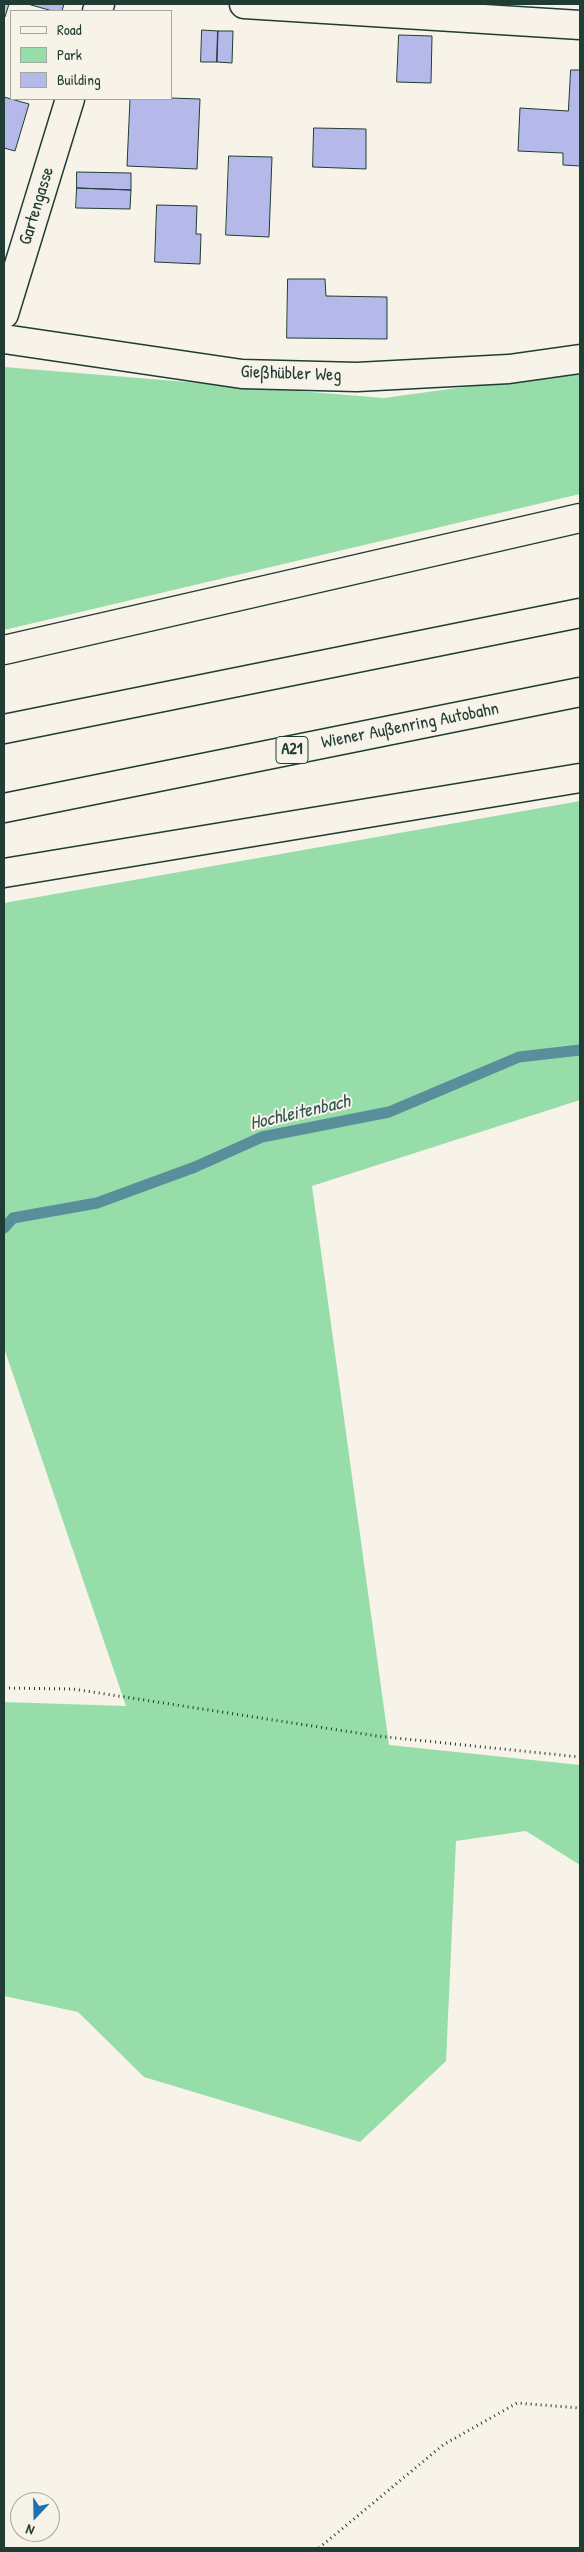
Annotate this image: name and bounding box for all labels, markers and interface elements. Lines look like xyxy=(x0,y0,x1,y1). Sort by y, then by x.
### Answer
legend xyxy=(10,10,172,100)
text: Road xyxy=(57,19,82,40)
text: Park xyxy=(57,44,82,65)
text: Building xyxy=(57,69,101,90)
street label: Gartengasse xyxy=(15,164,59,248)
street label: Gießhübler Weg xyxy=(240,361,342,387)
street label: Wiener Außenring Autobahn xyxy=(319,698,501,754)
road number: A21 xyxy=(276,736,308,764)
water label: Hochleitenbach xyxy=(248,1090,352,1136)
north arrow xyxy=(10,2492,60,2542)
text: N xyxy=(23,2520,37,2541)

